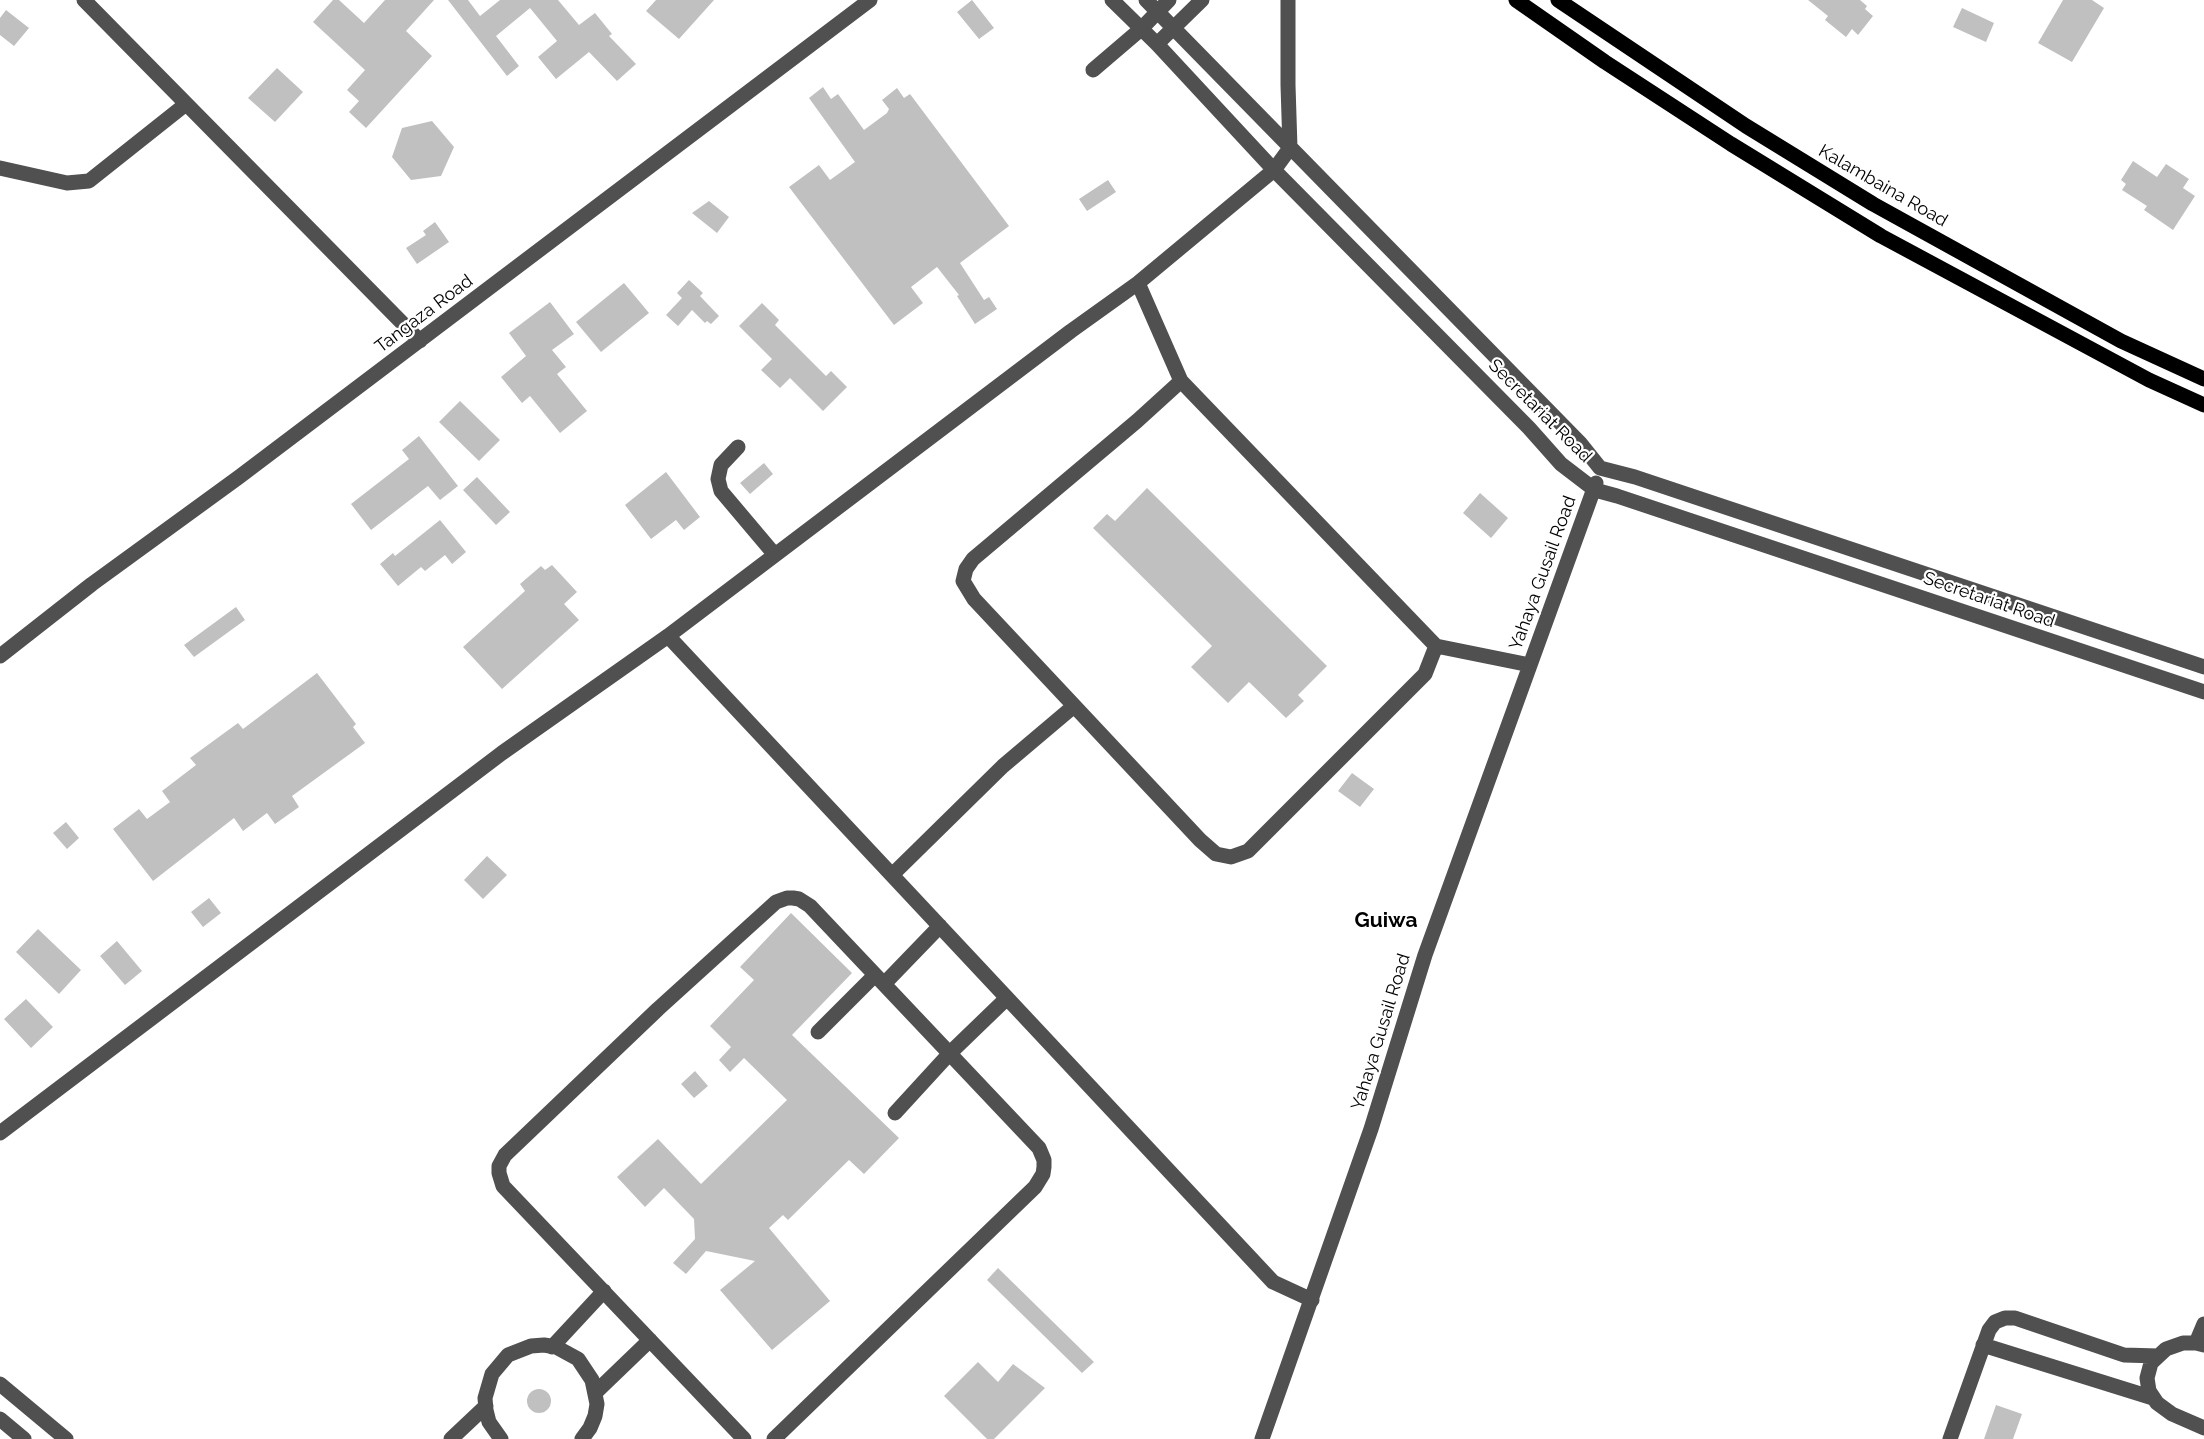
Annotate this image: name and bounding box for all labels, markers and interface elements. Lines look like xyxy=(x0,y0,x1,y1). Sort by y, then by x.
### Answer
street label: Kalambaina Road xyxy=(1815,140,1951,232)
street label: Tangaza Road xyxy=(371,270,477,358)
street label: Secretariat Road xyxy=(1484,355,1596,467)
street label: Yahaya Gusail Road xyxy=(1505,493,1581,653)
street label: Secretariat Road xyxy=(1920,567,2058,633)
district label: Guiwa xyxy=(1355,908,1417,934)
street label: Yahaya Gusail Road xyxy=(1347,951,1415,1113)

